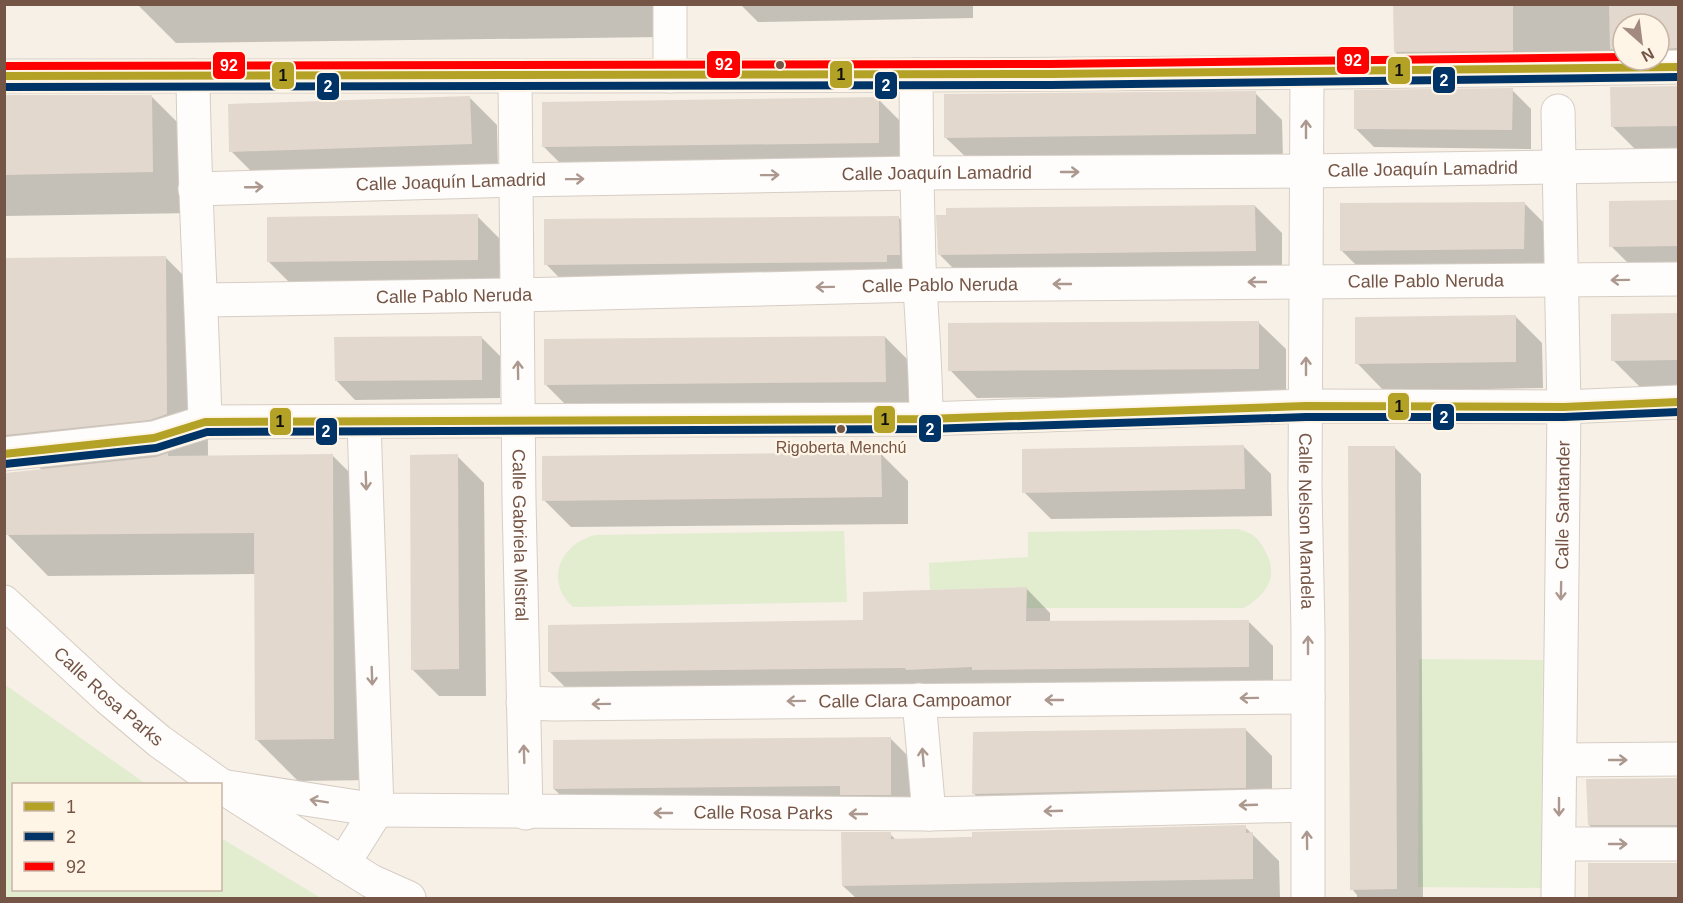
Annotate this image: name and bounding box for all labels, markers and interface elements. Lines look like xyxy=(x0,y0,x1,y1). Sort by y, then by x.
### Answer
north arrow xyxy=(1611,12,1671,72)
text: N xyxy=(1639,45,1657,65)
line badge: 92 xyxy=(1336,46,1370,75)
line badge: 92 xyxy=(706,50,741,79)
line badge: 92 xyxy=(212,51,246,80)
text: 92 xyxy=(1344,52,1362,69)
text: 92 xyxy=(715,56,733,73)
line badge: 1 xyxy=(1387,56,1411,85)
text: 92 xyxy=(220,57,238,74)
unlabelled marker xyxy=(774,59,786,71)
line badge: 1 xyxy=(829,60,853,89)
line badge: 1 xyxy=(271,61,295,90)
text: 1 xyxy=(1395,62,1404,79)
text: 1 xyxy=(837,66,846,83)
line badge: 2 xyxy=(1432,66,1456,94)
text: 1 xyxy=(279,67,288,84)
line badge: 2 xyxy=(874,71,898,100)
line badge: 2 xyxy=(316,72,340,101)
text: 2 xyxy=(1440,72,1449,89)
text: 2 xyxy=(882,77,891,94)
text: 2 xyxy=(324,78,333,95)
one-way arrow xyxy=(1300,120,1312,140)
street label: Calle Joaquín Lamadrid xyxy=(1328,158,1518,181)
street label: Calle Joaquín Lamadrid xyxy=(842,162,1032,184)
one-way arrow xyxy=(1059,166,1079,178)
street label: Calle Joaquín Lamadrid xyxy=(356,169,546,195)
one-way arrow xyxy=(759,170,779,181)
one-way arrow xyxy=(564,173,584,185)
one-way arrow xyxy=(243,181,263,193)
street label: Calle Pablo Neruda xyxy=(1348,270,1505,292)
street label: Calle Pablo Neruda xyxy=(862,274,1019,296)
one-way arrow xyxy=(1611,274,1631,286)
one-way arrow xyxy=(1248,277,1268,288)
one-way arrow xyxy=(1053,278,1073,290)
one-way arrow xyxy=(816,281,836,293)
street label: Calle Pablo Neruda xyxy=(376,285,533,307)
one-way arrow xyxy=(1300,357,1312,377)
one-way arrow xyxy=(512,361,524,381)
line badge: 1 xyxy=(1387,392,1410,421)
text: 1 xyxy=(1395,398,1404,415)
line badge: 2 xyxy=(1432,403,1455,431)
line badge: 1 xyxy=(873,405,896,434)
line badge: 1 xyxy=(269,407,292,436)
text: 2 xyxy=(1440,409,1449,426)
text: 1 xyxy=(881,411,890,428)
text: 1 xyxy=(276,413,285,430)
line badge: 2 xyxy=(918,414,942,443)
line badge: 2 xyxy=(315,417,338,446)
text: 2 xyxy=(926,421,935,438)
text: 2 xyxy=(322,423,331,440)
marker: Rigoberta Menchú xyxy=(835,423,847,435)
street label: Calle Nelson Mandela xyxy=(1295,433,1318,610)
place label: Rigoberta Menchú xyxy=(776,439,906,456)
street label: Calle Santander xyxy=(1552,440,1574,570)
street label: Calle Gabriela Mistral xyxy=(509,449,532,621)
one-way arrow xyxy=(361,470,372,490)
one-way arrow xyxy=(1555,581,1567,601)
one-way arrow xyxy=(1302,636,1314,656)
street label: Calle Rosa Parks xyxy=(50,643,167,750)
one-way arrow xyxy=(367,665,378,685)
street label: Calle Clara Campoamor xyxy=(818,690,1012,712)
one-way arrow xyxy=(1240,692,1260,704)
one-way arrow xyxy=(1045,694,1065,706)
one-way arrow xyxy=(787,696,807,707)
one-way arrow xyxy=(592,698,612,710)
one-way arrow xyxy=(519,745,530,765)
one-way arrow xyxy=(917,748,928,768)
one-way arrow xyxy=(1608,754,1628,766)
legend xyxy=(12,783,222,891)
one-way arrow xyxy=(310,796,330,807)
text: 1 xyxy=(66,797,76,817)
one-way arrow xyxy=(1553,797,1565,817)
one-way arrow xyxy=(1239,799,1259,811)
street label: Calle Rosa Parks xyxy=(694,802,833,823)
one-way arrow xyxy=(1044,805,1064,816)
one-way arrow xyxy=(654,807,674,819)
one-way arrow xyxy=(849,808,869,820)
text: 2 xyxy=(66,827,76,847)
one-way arrow xyxy=(1301,831,1313,851)
one-way arrow xyxy=(1607,838,1627,850)
text: 92 xyxy=(66,857,86,877)

